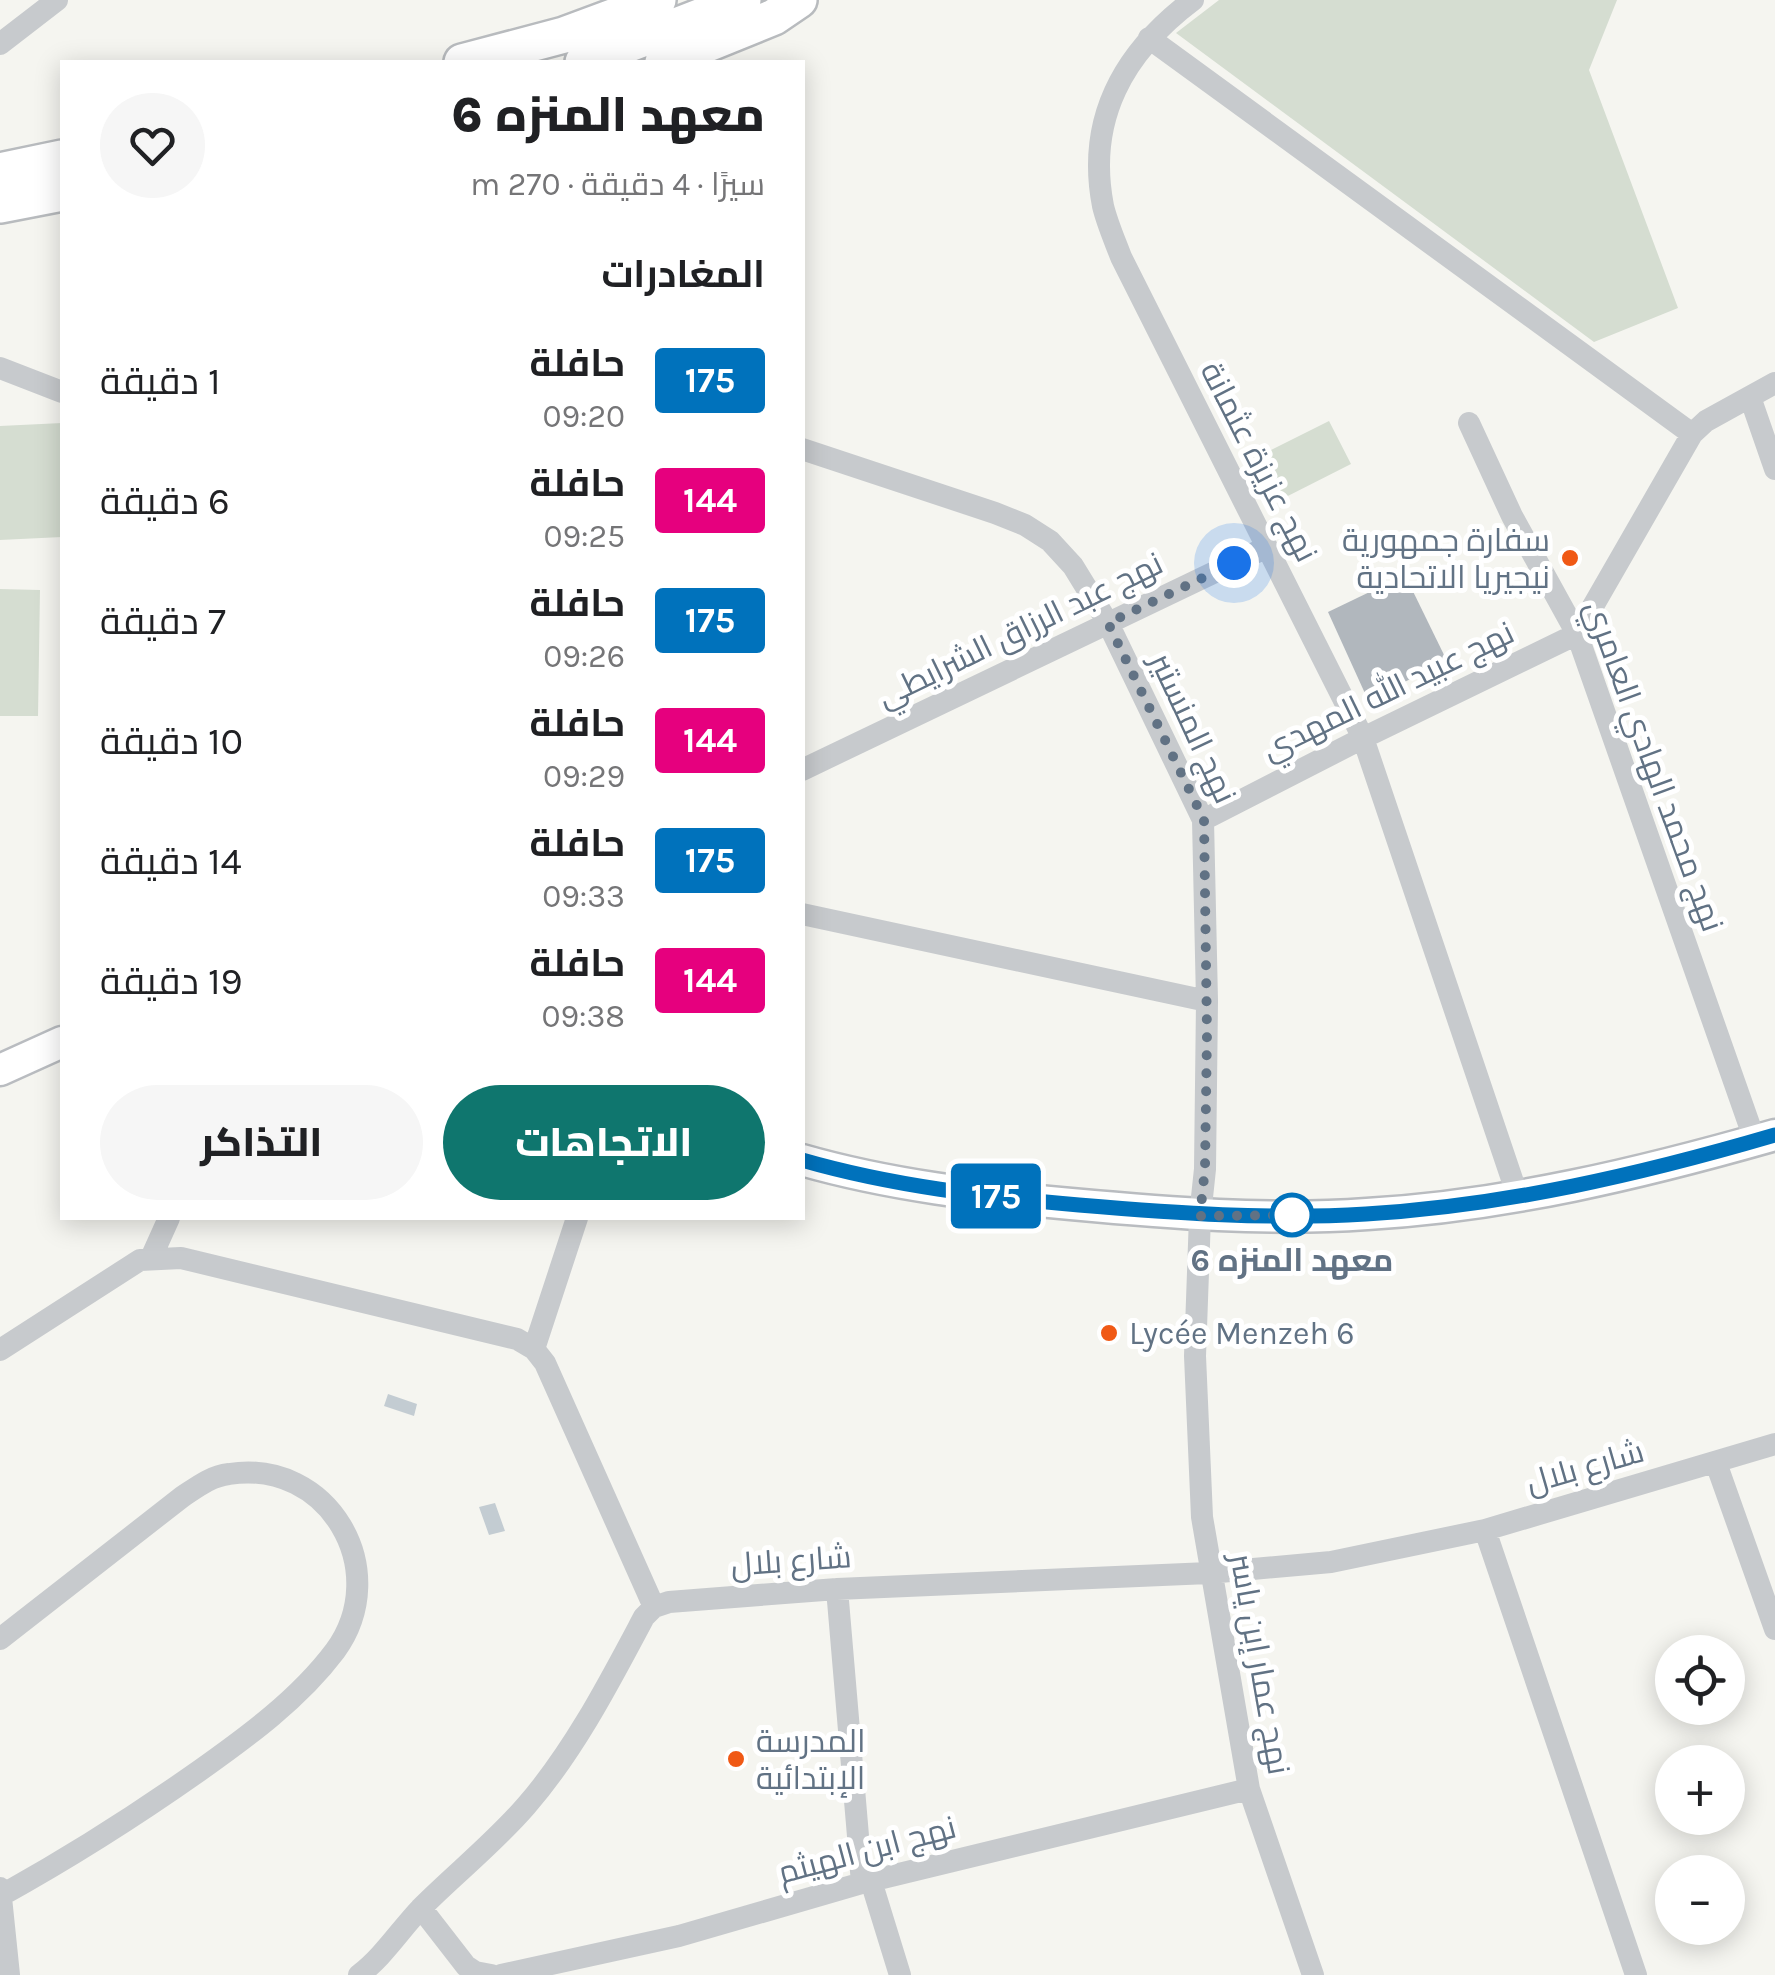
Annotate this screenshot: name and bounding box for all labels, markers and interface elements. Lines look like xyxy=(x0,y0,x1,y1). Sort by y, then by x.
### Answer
text: معهد المنزه 6 xyxy=(452,87,765,143)
button: heart xyxy=(100,93,205,198)
text: سيرًا · 4 دقيقة · 270 m xyxy=(470,166,765,203)
text: المغادرات xyxy=(602,252,765,297)
text: حافلة xyxy=(529,341,625,386)
street label: نهج عزيزة عثمانة xyxy=(1190,356,1325,569)
text: 1 دقيقة xyxy=(100,359,220,404)
text: 175 xyxy=(685,360,735,401)
text: 09:20 xyxy=(543,398,625,435)
text: حافلة xyxy=(529,461,625,506)
text: 6 دقيقة xyxy=(100,479,230,524)
text: 144 xyxy=(683,480,737,521)
text: 09:25 xyxy=(543,518,625,555)
place label: سفارة جمهورية نيجيريا الاتحادية xyxy=(1342,522,1550,596)
your location xyxy=(1209,538,1259,588)
street label: نهج عبد الرزاق الشرايطي xyxy=(871,545,1171,721)
marker: سفارة جمهورية نيجيريا الاتحادية xyxy=(1559,547,1581,569)
text: حافلة xyxy=(529,581,625,626)
street label: نهج محمد الهادي العامري xyxy=(1571,596,1731,938)
text: 7 دقيقة xyxy=(100,599,226,644)
text: 175 xyxy=(685,600,735,641)
street label: نهج عبيد الله المهدي xyxy=(1255,611,1523,773)
text: 09:26 xyxy=(543,638,625,675)
street label: نهج المنستير xyxy=(1138,645,1244,810)
text: حافلة xyxy=(529,701,625,746)
text: 10 دقيقة xyxy=(100,719,243,764)
text: 144 xyxy=(683,720,737,761)
text: 09:29 xyxy=(543,758,625,795)
text: حافلة xyxy=(529,821,625,866)
text: 14 دقيقة xyxy=(100,839,242,884)
text: 175 xyxy=(685,840,735,881)
text: 09:33 xyxy=(542,878,625,915)
text: حافلة xyxy=(529,941,625,986)
text: 19 دقيقة xyxy=(100,959,242,1004)
text: 144 xyxy=(683,960,737,1001)
text: 09:38 xyxy=(542,998,625,1035)
button: التذاكر xyxy=(100,1085,423,1200)
button: الاتجاهات xyxy=(443,1085,765,1200)
line badge: 175 xyxy=(938,1164,1054,1228)
text: 175 xyxy=(971,1176,1021,1217)
marker: معهد المنزه 6 xyxy=(1271,1194,1313,1236)
place label: معهد المنزه 6 xyxy=(1191,1242,1393,1280)
place label: Lycée Menzeh 6 xyxy=(1129,1315,1355,1352)
marker: Lycée Menzeh 6 xyxy=(1098,1322,1120,1344)
street label: شارع بلال xyxy=(1522,1433,1649,1504)
street label: شارع بلال xyxy=(729,1538,853,1587)
street label: نهج عمار إبن ياسر xyxy=(1219,1549,1298,1778)
map controls xyxy=(1655,1635,1745,1945)
button: locate xyxy=(1655,1635,1745,1725)
place label: المدرسة الإبتدائية xyxy=(756,1723,866,1798)
button: + xyxy=(1655,1745,1745,1835)
marker: المدرسة الإبتدائية xyxy=(725,1748,747,1770)
street label: نهج ابن الهيثم xyxy=(774,1808,961,1894)
button: − xyxy=(1655,1855,1745,1945)

